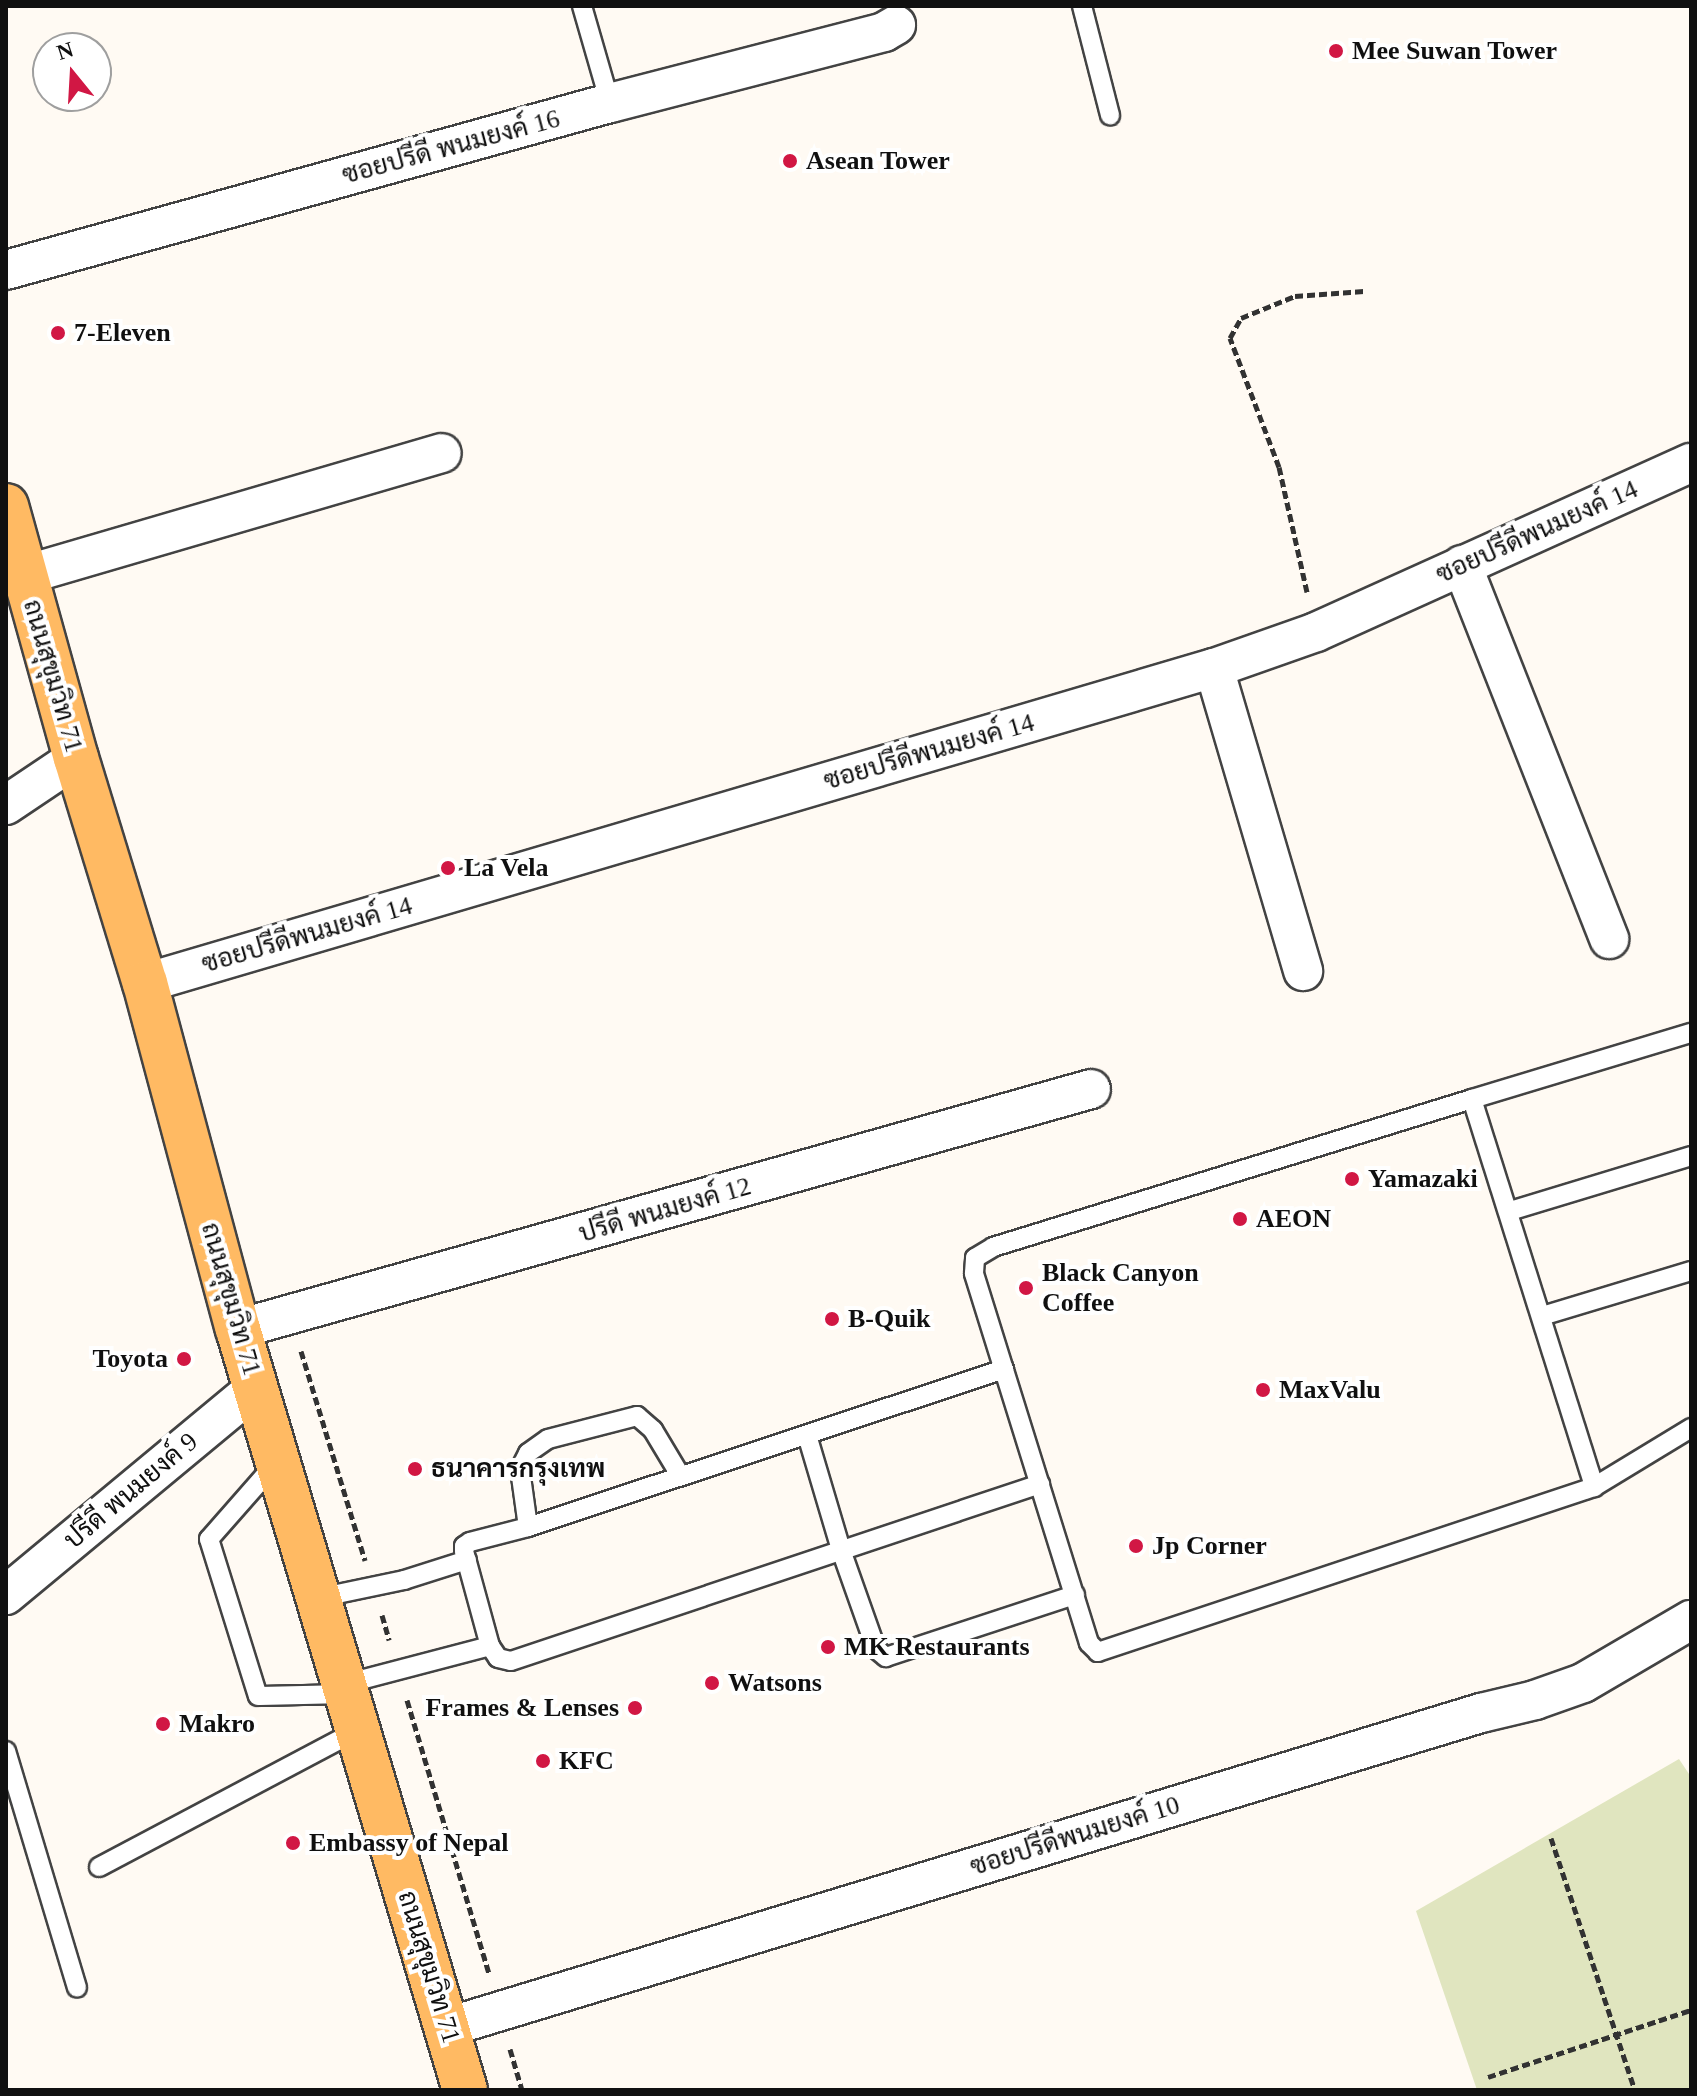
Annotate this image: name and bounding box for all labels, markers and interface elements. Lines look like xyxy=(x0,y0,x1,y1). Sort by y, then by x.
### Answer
north arrow xyxy=(32,32,112,112)
place label: Mee Suwan Tower xyxy=(1352,35,1558,67)
text: N xyxy=(54,36,76,65)
marker: Mee Suwan Tower xyxy=(1327,42,1345,60)
street label: ซอยปรีดี พนมยงค์ 16 xyxy=(339,103,563,191)
place label: Asean Tower xyxy=(806,145,950,177)
marker: Asean Tower xyxy=(781,152,799,170)
place label: 7-Eleven xyxy=(74,317,171,349)
marker: 7-Eleven xyxy=(49,324,67,342)
street label: ซอยปรีดีพนมยงค์ 14 xyxy=(1431,474,1643,590)
street label: ถนนสุขุมวิท 71 xyxy=(16,596,90,756)
street label: ซอยปรีดีพนมยงค์ 14 xyxy=(820,707,1038,797)
place label: La Vela xyxy=(464,852,549,884)
marker: La Vela xyxy=(439,859,457,877)
street label: ซอยปรีดีพนมยงค์ 14 xyxy=(198,890,416,980)
place label: Yamazaki xyxy=(1368,1163,1478,1195)
marker: Yamazaki xyxy=(1343,1170,1361,1188)
street label: ปรีดี พนมยงค์ 12 xyxy=(575,1171,755,1249)
place label: AEON xyxy=(1256,1203,1331,1235)
marker: AEON xyxy=(1231,1210,1249,1228)
street label: ถนนสุขุมวิท 71 xyxy=(194,1219,268,1379)
place label: Black Canyon Coffee xyxy=(1042,1257,1199,1318)
marker: Black Canyon Coffee xyxy=(1017,1279,1035,1297)
place label: B-Quik xyxy=(848,1303,930,1335)
marker: B-Quik xyxy=(823,1310,841,1328)
place label: Toyota xyxy=(92,1343,168,1375)
marker: Toyota xyxy=(175,1350,193,1368)
place label: MaxValu xyxy=(1279,1374,1381,1406)
marker: MaxValu xyxy=(1254,1381,1272,1399)
street label: ปรีดี พนมยงค์ 9 xyxy=(58,1426,204,1556)
place label: ธนาคารกรุงเทพ xyxy=(431,1453,605,1485)
marker: ธนาคารกรุงเทพ xyxy=(406,1460,424,1478)
place label: Jp Corner xyxy=(1152,1530,1267,1562)
marker: Jp Corner xyxy=(1127,1537,1145,1555)
place label: MK Restaurants xyxy=(844,1631,1030,1663)
marker: MK Restaurants xyxy=(819,1638,837,1656)
place label: Watsons xyxy=(728,1667,822,1699)
marker: Watsons xyxy=(703,1674,721,1692)
place label: Frames & Lenses xyxy=(425,1692,619,1724)
marker: Frames & Lenses xyxy=(626,1699,644,1717)
place label: Makro xyxy=(179,1708,255,1740)
marker: Makro xyxy=(154,1715,172,1733)
place label: KFC xyxy=(559,1745,614,1777)
marker: KFC xyxy=(534,1752,552,1770)
street label: ซอยปรีดีพนมยงค์ 10 xyxy=(967,1789,1183,1883)
place label: Embassy of Nepal xyxy=(309,1827,508,1859)
marker: Embassy of Nepal xyxy=(284,1834,302,1852)
street label: ถนนสุขุมวิท 71 xyxy=(391,1887,467,2047)

